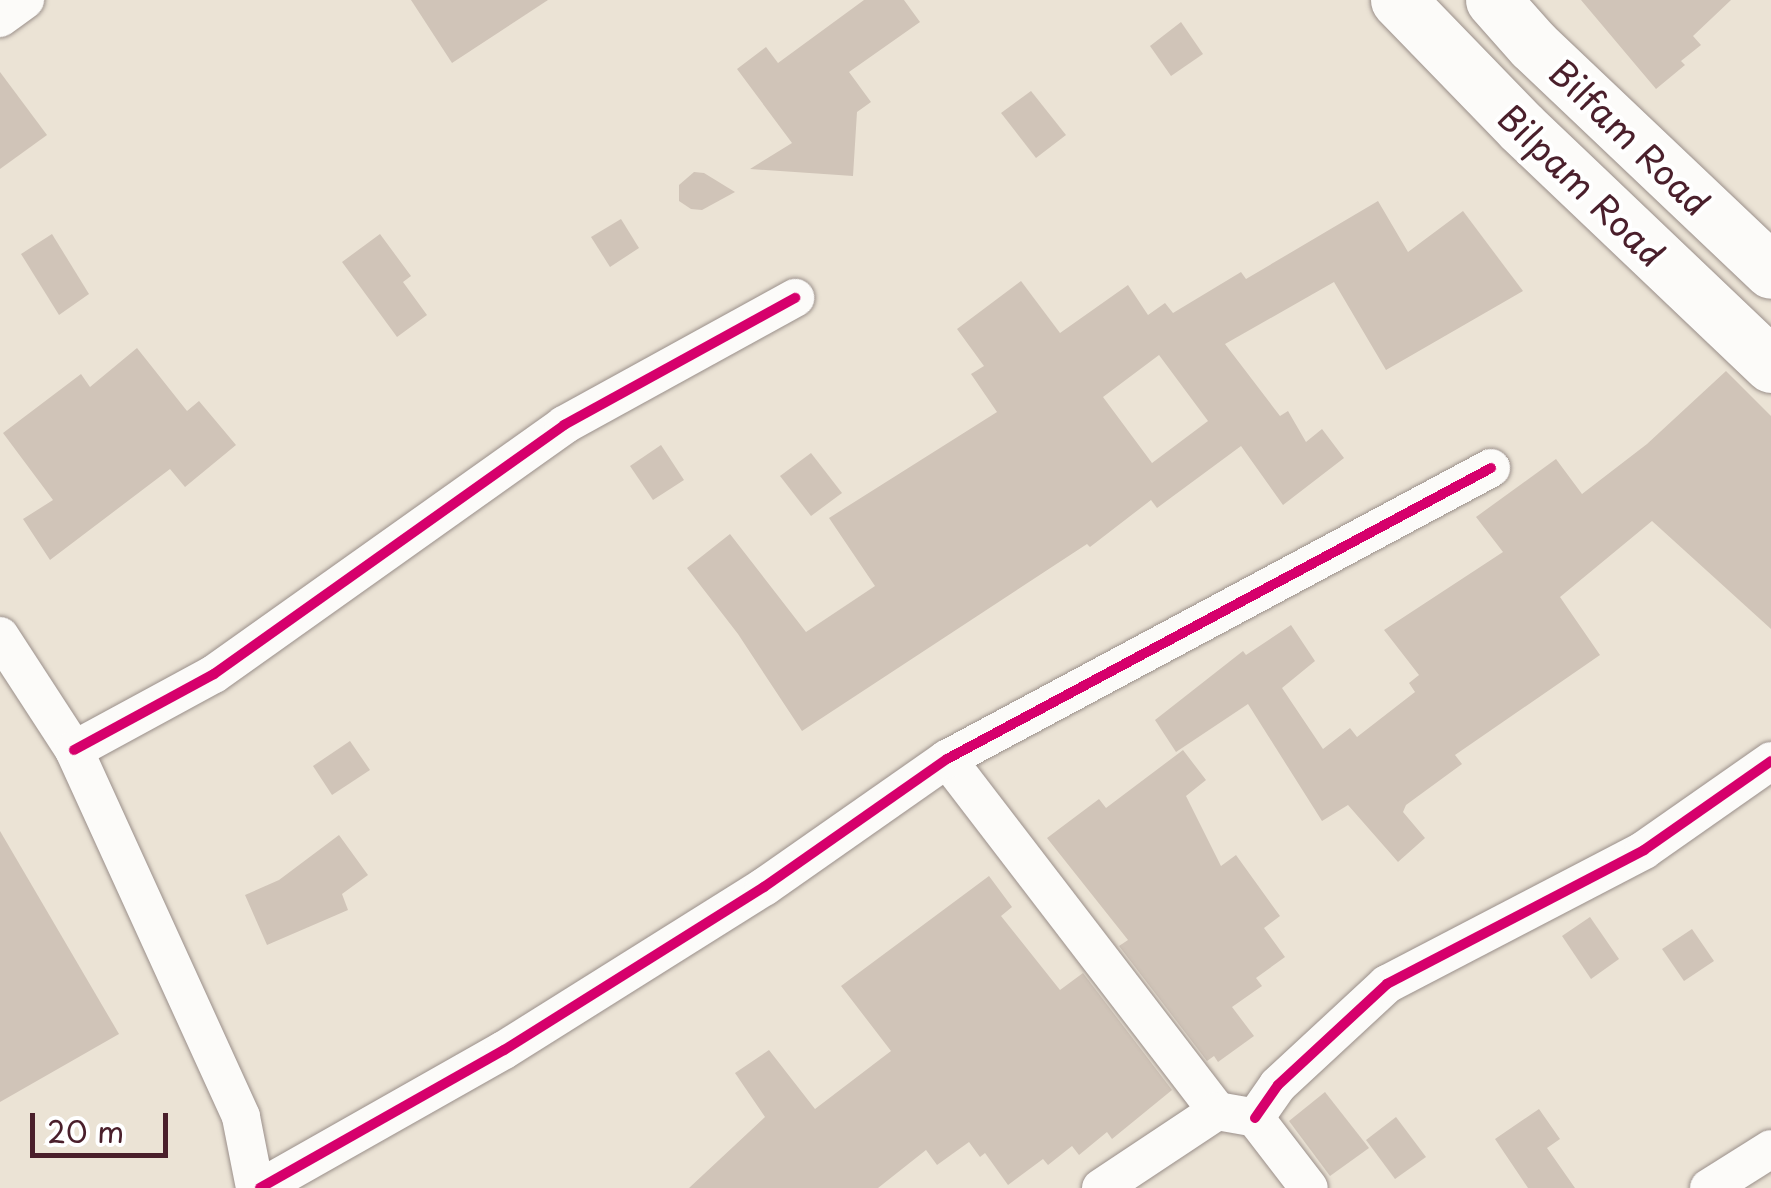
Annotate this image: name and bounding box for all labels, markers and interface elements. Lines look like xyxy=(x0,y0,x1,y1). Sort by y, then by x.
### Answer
street label: Bilfam Road xyxy=(1541,50,1719,224)
street label: Bilpam Road xyxy=(1491,96,1673,274)
scale bar xyxy=(35,1093,172,1155)
text: 20 m xyxy=(47,1108,124,1153)

